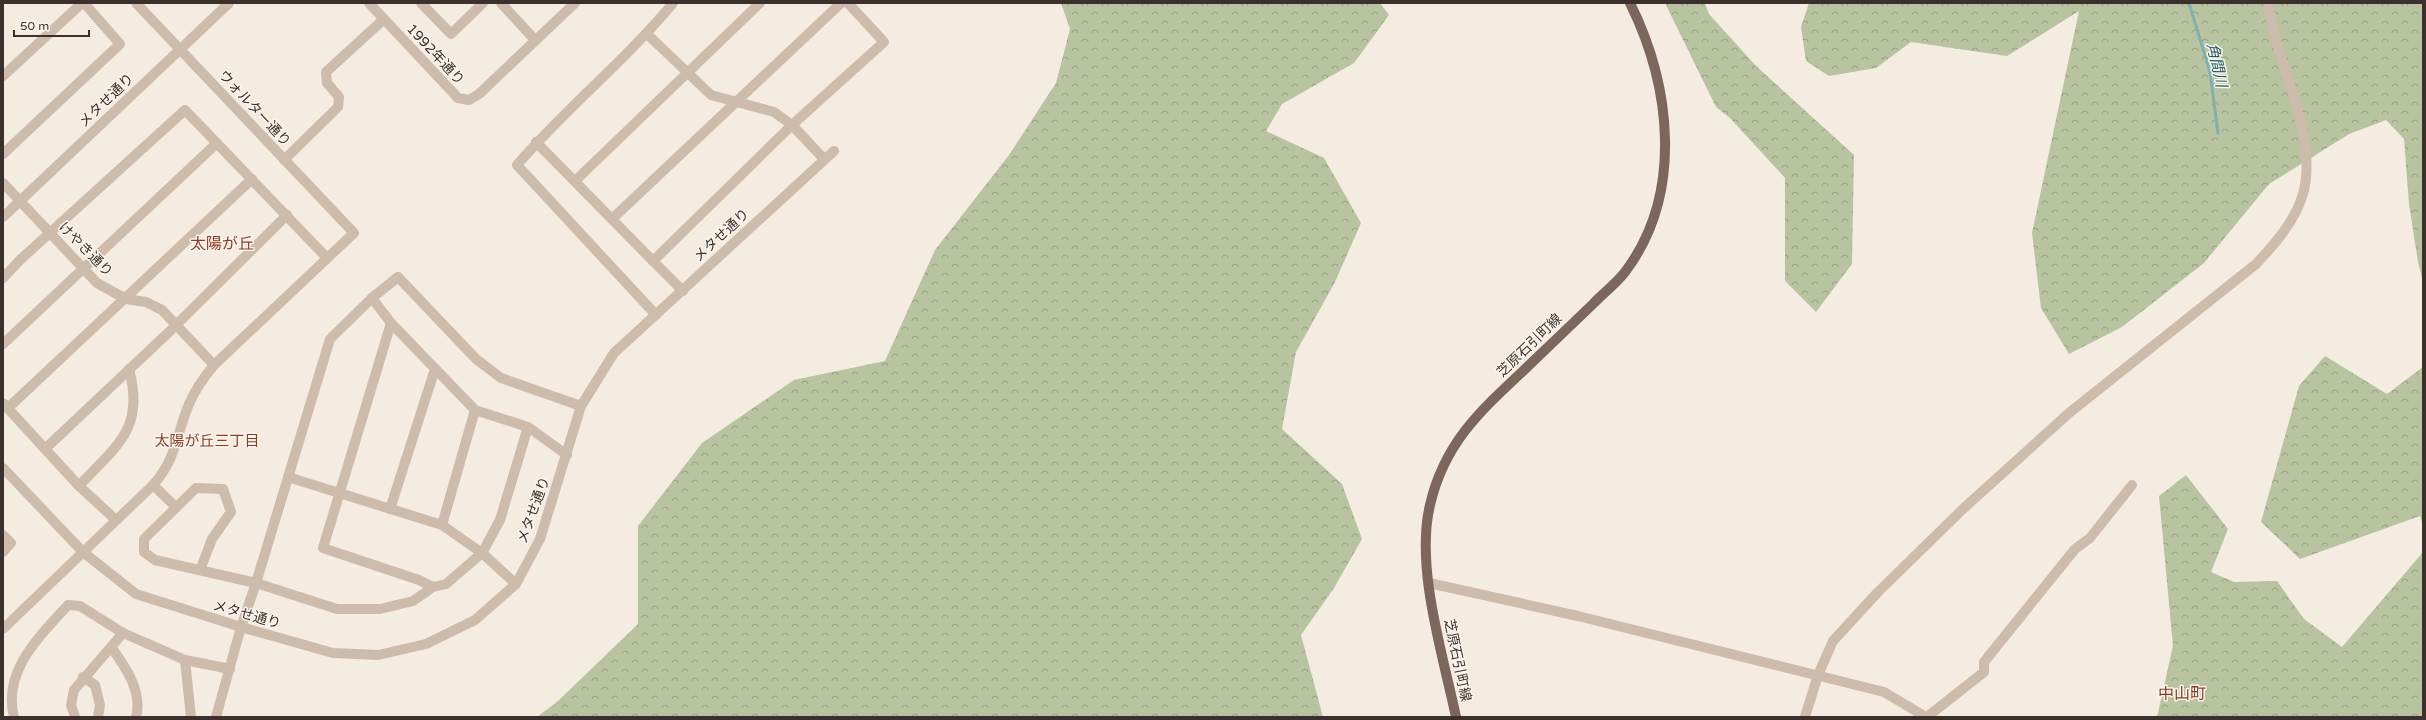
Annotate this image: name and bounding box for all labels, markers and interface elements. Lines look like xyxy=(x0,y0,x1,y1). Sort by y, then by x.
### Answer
scale bar xyxy=(14,12,89,38)
text: 50 m xyxy=(20,19,49,33)
street label: 1992年通り xyxy=(403,20,468,88)
water label: 角間川 xyxy=(2203,41,2231,91)
street label: ウォルター通り xyxy=(215,67,294,150)
street label: メタせ通り xyxy=(75,70,137,131)
street label: メタせ通り xyxy=(690,205,753,265)
street label: けやき通り xyxy=(55,219,116,280)
district label: 太陽が丘 xyxy=(190,234,254,254)
street label: 芝原石引町線 xyxy=(1493,310,1565,381)
district label: 太陽が丘三丁目 xyxy=(154,432,260,450)
street label: メタせ通り xyxy=(514,474,553,546)
street label: メタせ通り xyxy=(211,597,283,632)
street label: 芝原石引町線 xyxy=(1440,617,1475,703)
district label: 中山町 xyxy=(2158,684,2206,704)

